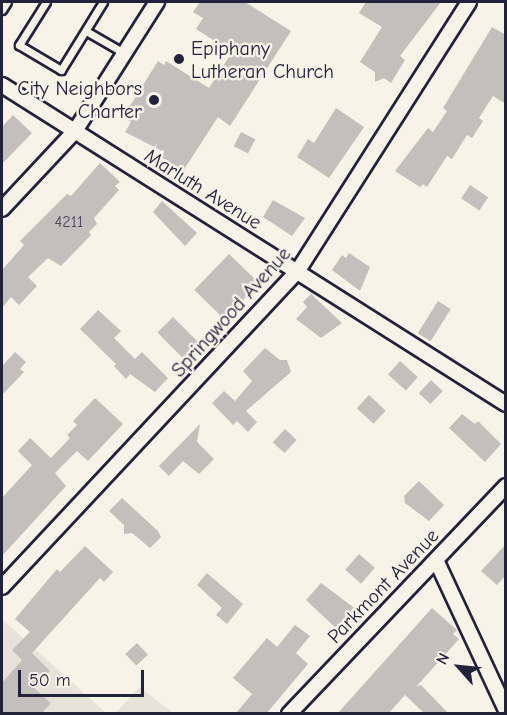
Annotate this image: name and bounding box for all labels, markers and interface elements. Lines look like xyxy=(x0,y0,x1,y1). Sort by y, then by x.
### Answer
place label: Epiphany Lutheran Church xyxy=(191,36,334,83)
marker: Epiphany Lutheran Church xyxy=(172,52,186,66)
place label: City Neighbors Charter xyxy=(17,77,142,124)
marker: City Neighbors Charter xyxy=(147,93,161,107)
street label: Marluth Avenue xyxy=(140,143,266,235)
house number: 4211 xyxy=(55,212,83,232)
street label: Springwood Avenue xyxy=(166,242,296,382)
street label: Parkmont Avenue xyxy=(322,524,444,648)
north arrow xyxy=(429,637,489,697)
text: N xyxy=(433,650,453,668)
scale bar xyxy=(21,658,147,696)
text: 50 m xyxy=(29,670,71,691)

